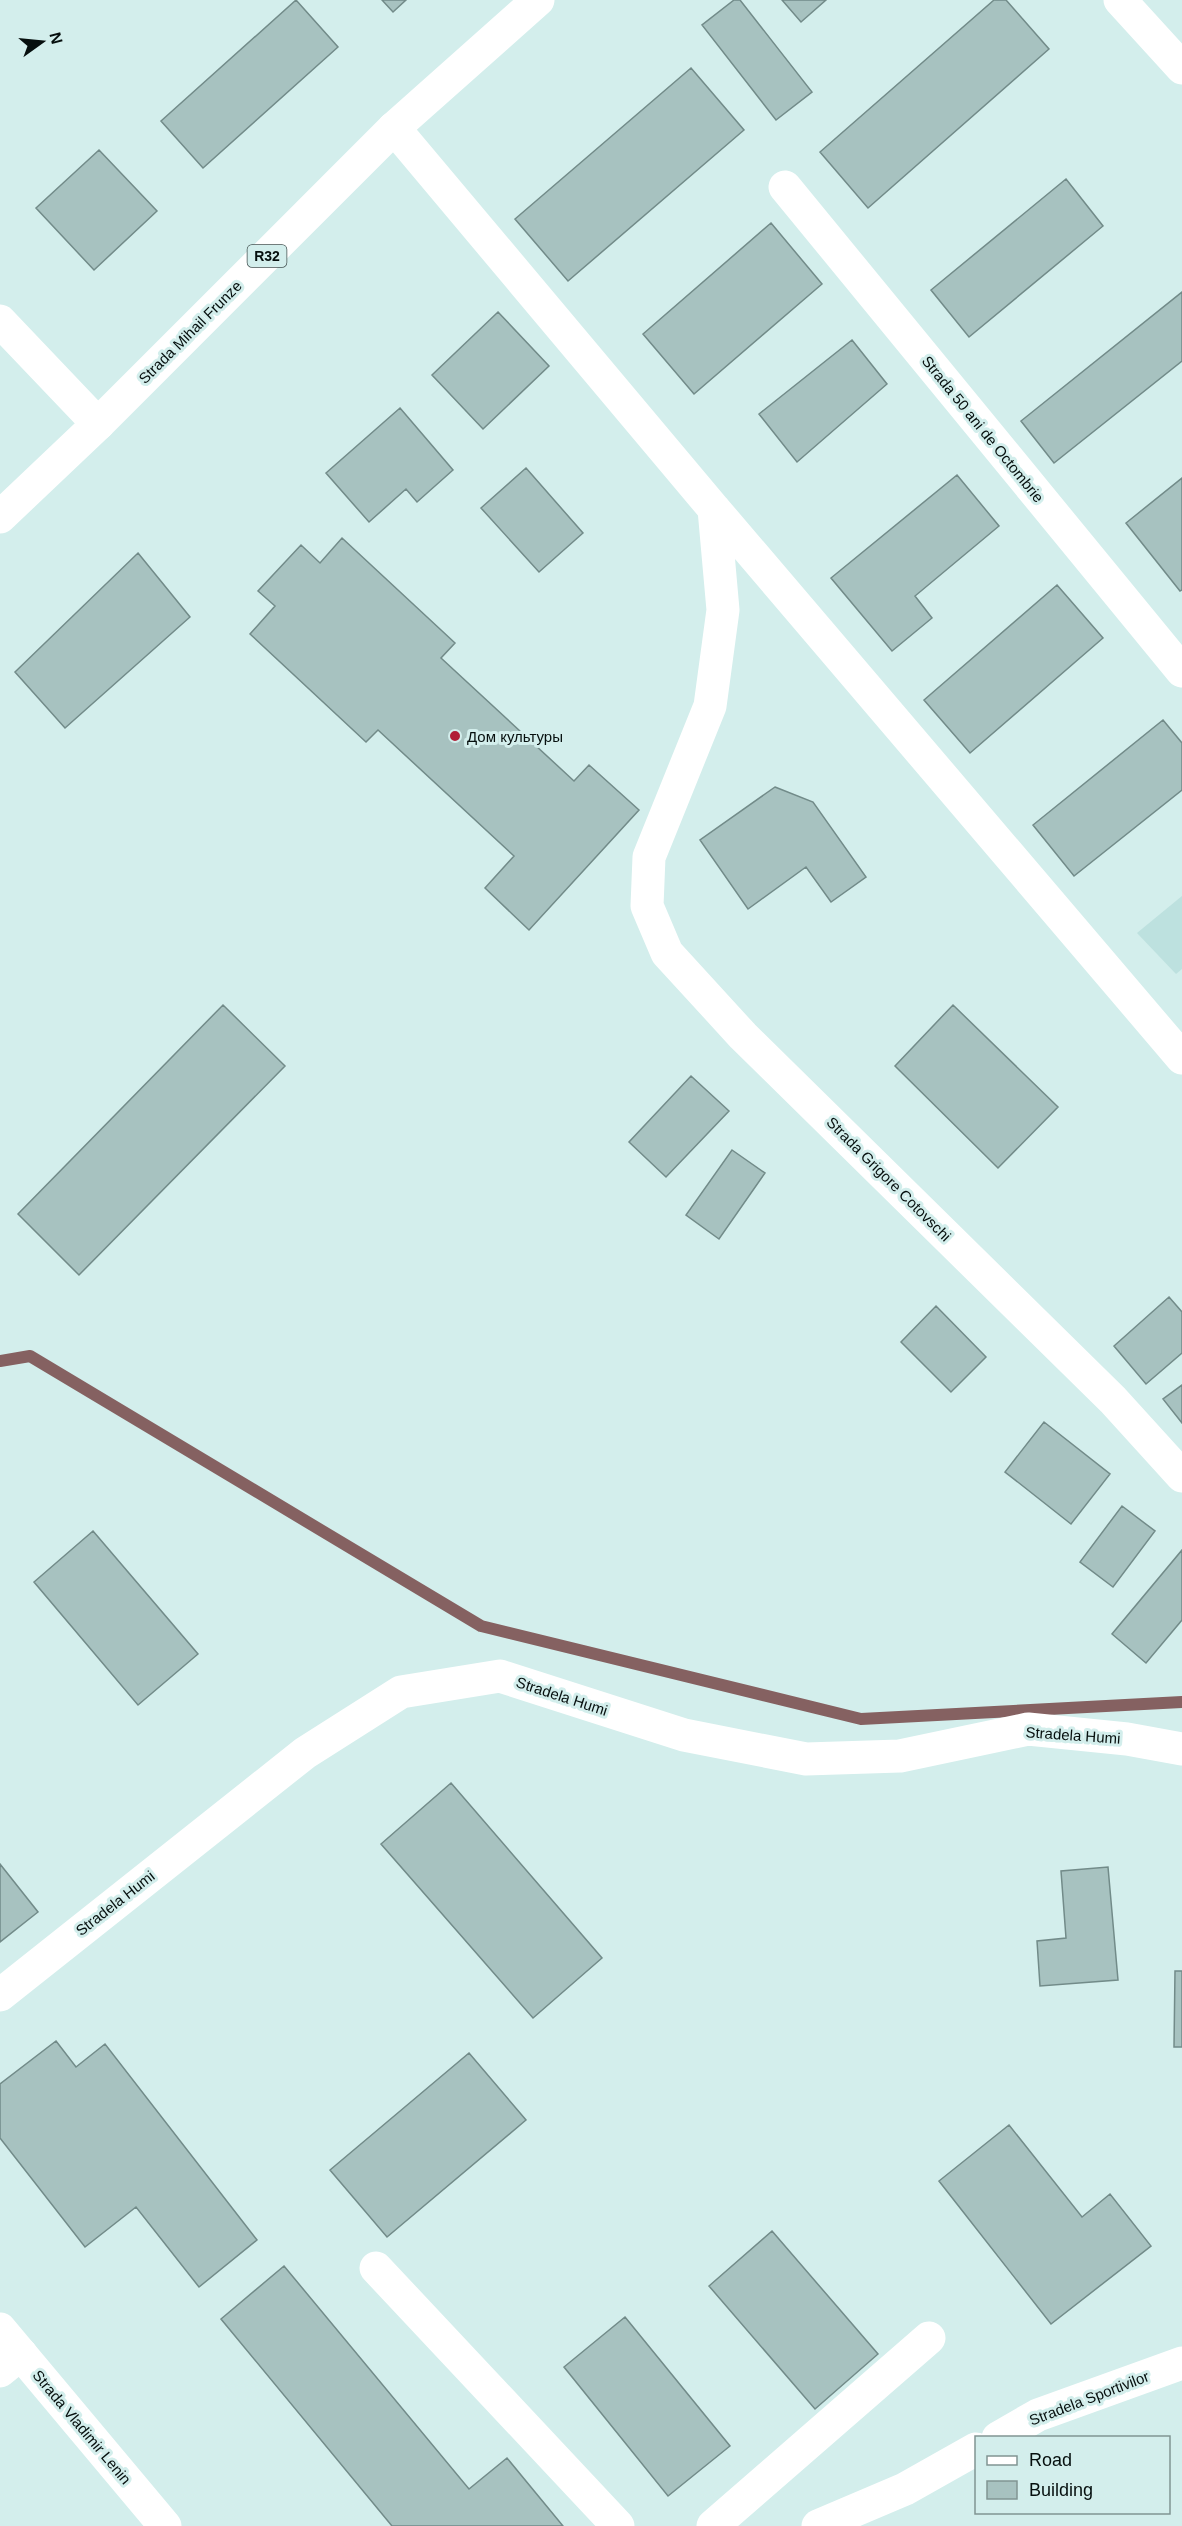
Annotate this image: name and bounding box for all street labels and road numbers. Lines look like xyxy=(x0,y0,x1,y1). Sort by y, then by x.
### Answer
road number: R32 xyxy=(248,245,286,267)
street label: Strada Mihail Frunze xyxy=(135,277,245,387)
street label: Strada 50 ani de Octombrie xyxy=(919,352,1047,506)
street label: Strada Grigore Cotovschi xyxy=(823,1113,955,1245)
street label: Stradela Humi xyxy=(514,1673,610,1719)
street label: Stradela Humi xyxy=(1025,1723,1121,1747)
street label: Stradela Humi xyxy=(72,1867,158,1939)
street label: Strada Vladimir Lenin xyxy=(29,2367,135,2487)
street label: Stradela Sportivilor xyxy=(1027,2367,1151,2429)

